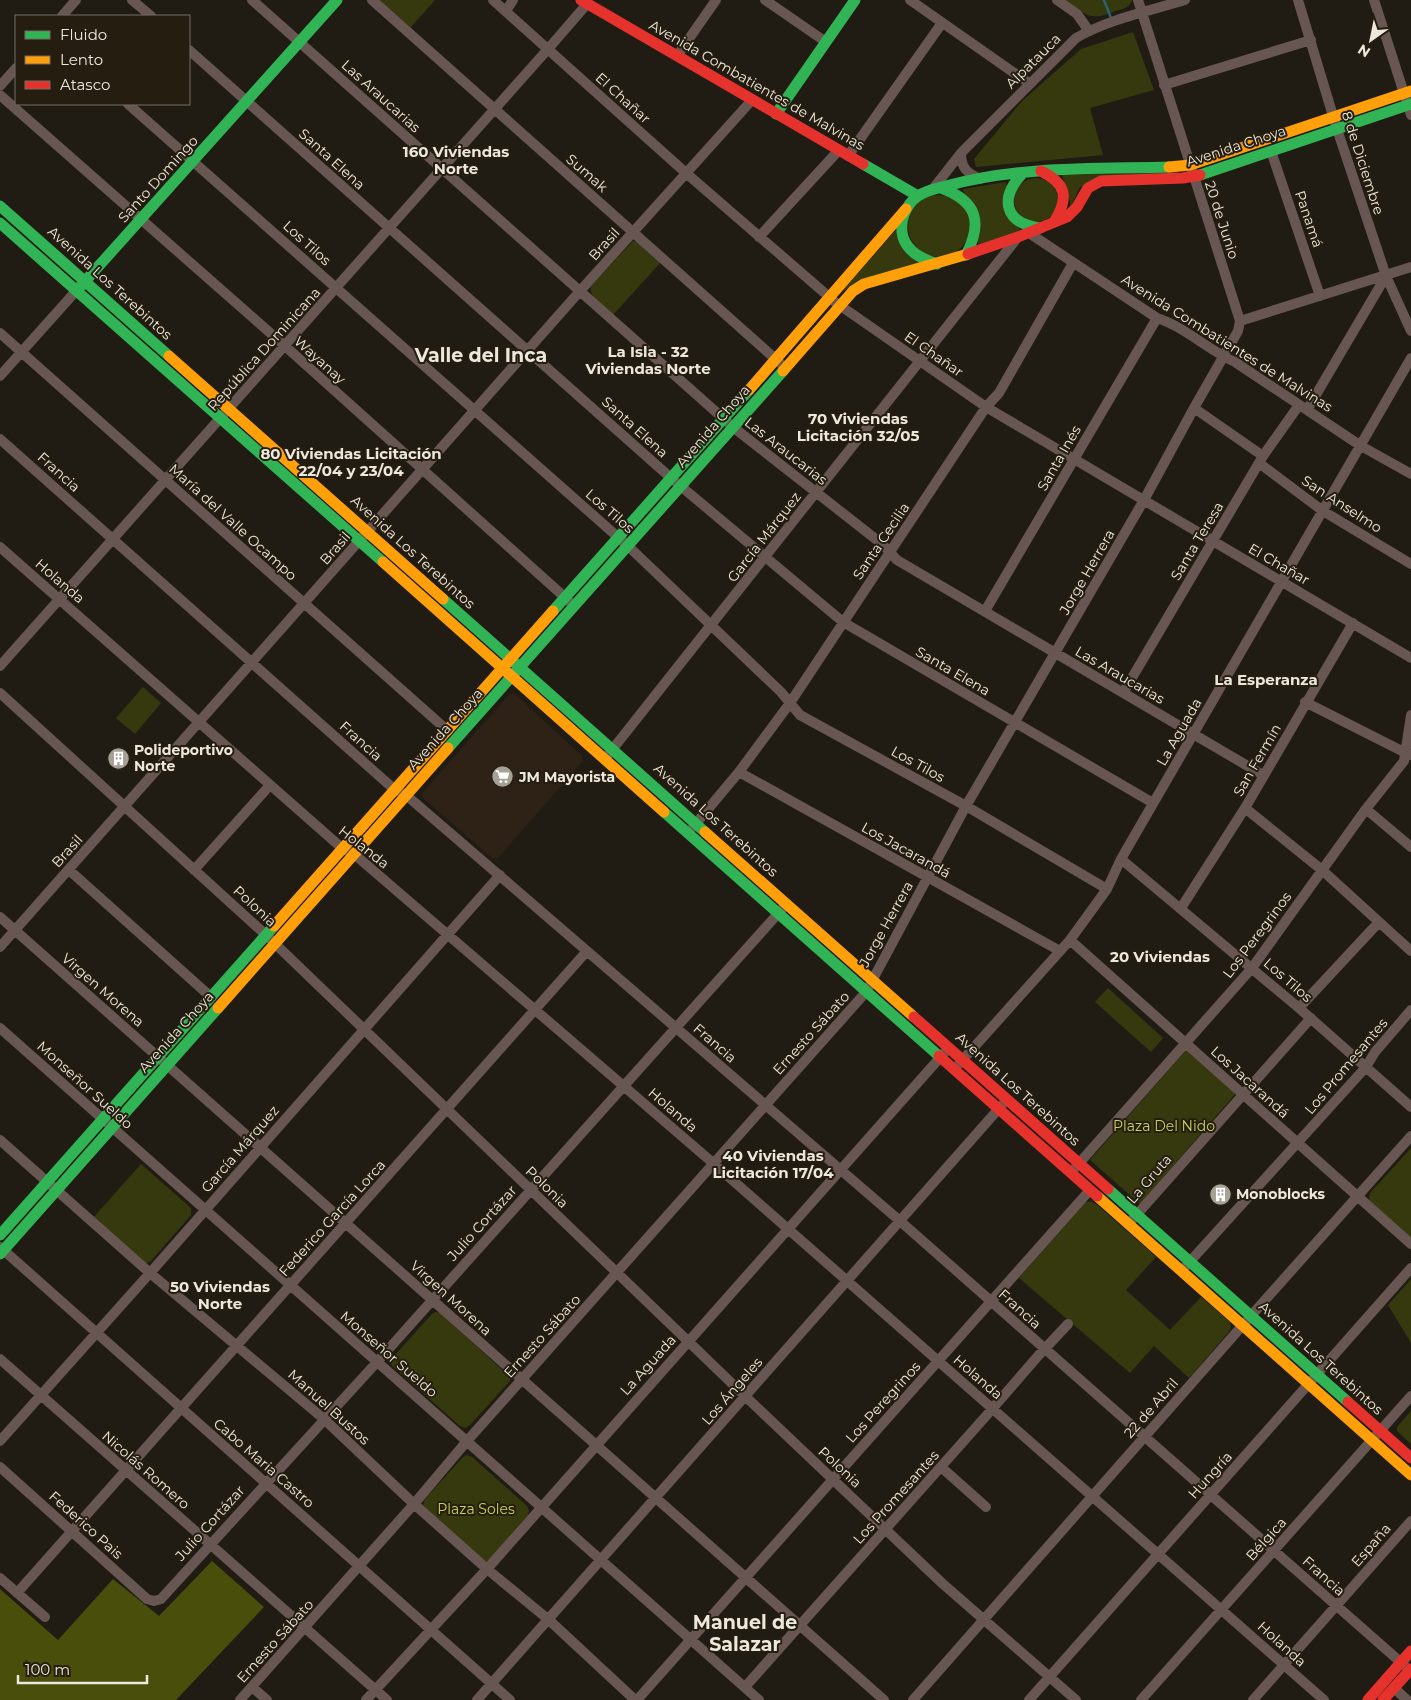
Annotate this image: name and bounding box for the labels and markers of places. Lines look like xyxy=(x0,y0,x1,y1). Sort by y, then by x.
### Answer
place label: Polideportivo Norte xyxy=(134,741,233,775)
building icon: Polideportivo Norte xyxy=(106,746,130,770)
supermarket icon: JM Mayorista xyxy=(491,765,515,789)
place label: JM Mayorista xyxy=(518,768,615,786)
building icon: Monoblocks xyxy=(1208,1182,1232,1206)
place label: Monoblocks xyxy=(1236,1185,1326,1203)

